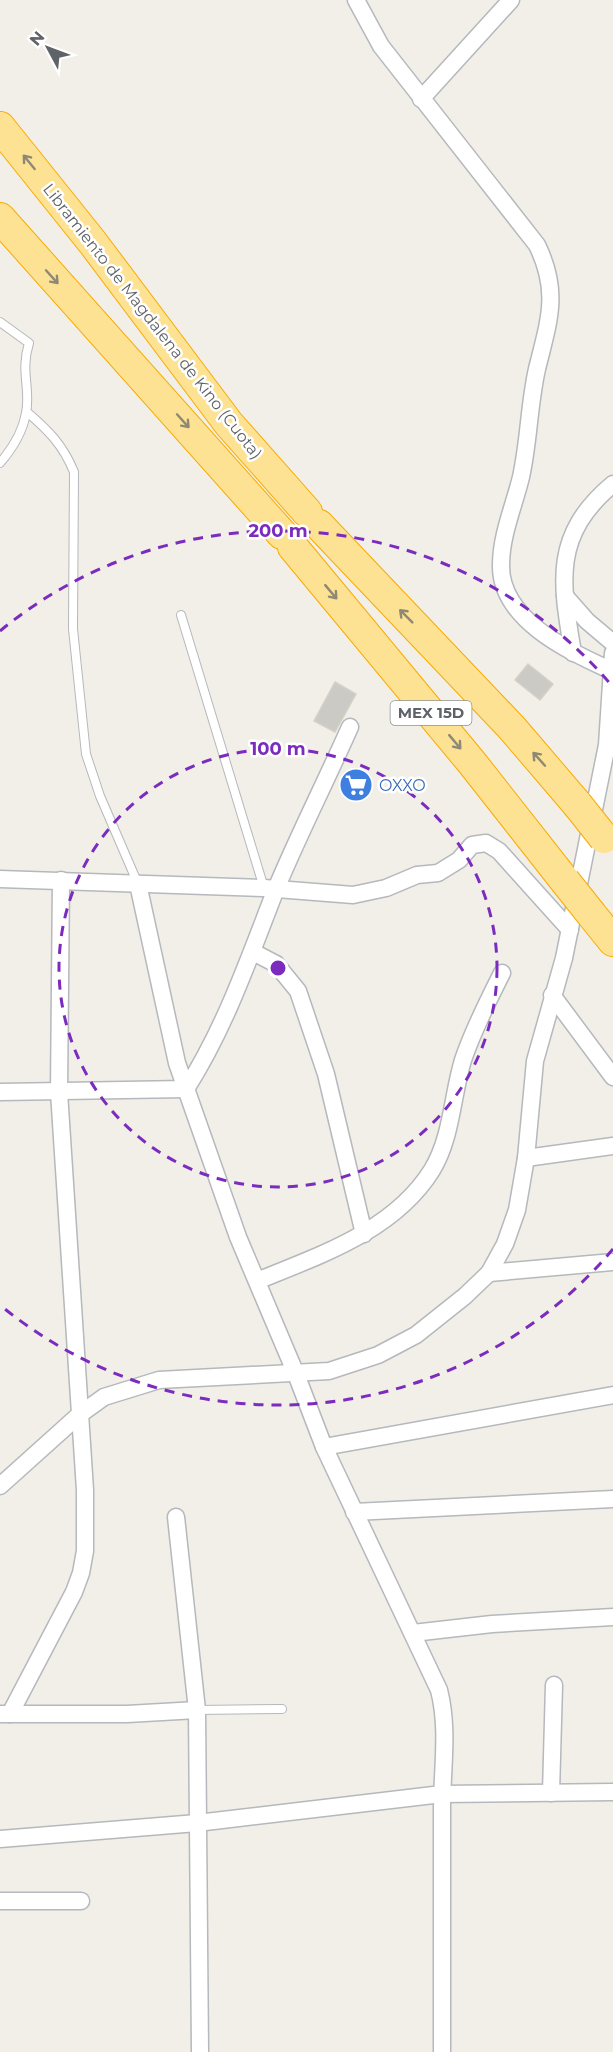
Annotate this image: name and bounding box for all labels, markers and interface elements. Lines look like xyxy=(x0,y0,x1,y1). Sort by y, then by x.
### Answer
north arrow xyxy=(18,18,78,78)
text: N xyxy=(26,27,48,50)
one-way arrow xyxy=(22,154,35,170)
street label: Libramiento de Magdalena de Kino (Cuota) xyxy=(39,180,266,463)
one-way arrow xyxy=(45,269,59,284)
one-way arrow xyxy=(176,414,190,429)
text: 200 m xyxy=(248,520,308,542)
one-way arrow xyxy=(324,584,337,600)
one-way arrow xyxy=(399,609,414,624)
road number: MEX 15D xyxy=(390,701,472,725)
one-way arrow xyxy=(448,734,462,749)
text: 100 m xyxy=(250,738,306,760)
one-way arrow xyxy=(532,752,546,767)
supermarket icon: OXXO xyxy=(338,767,374,803)
place label: OXXO xyxy=(379,776,426,795)
centre of rings xyxy=(268,958,288,978)

